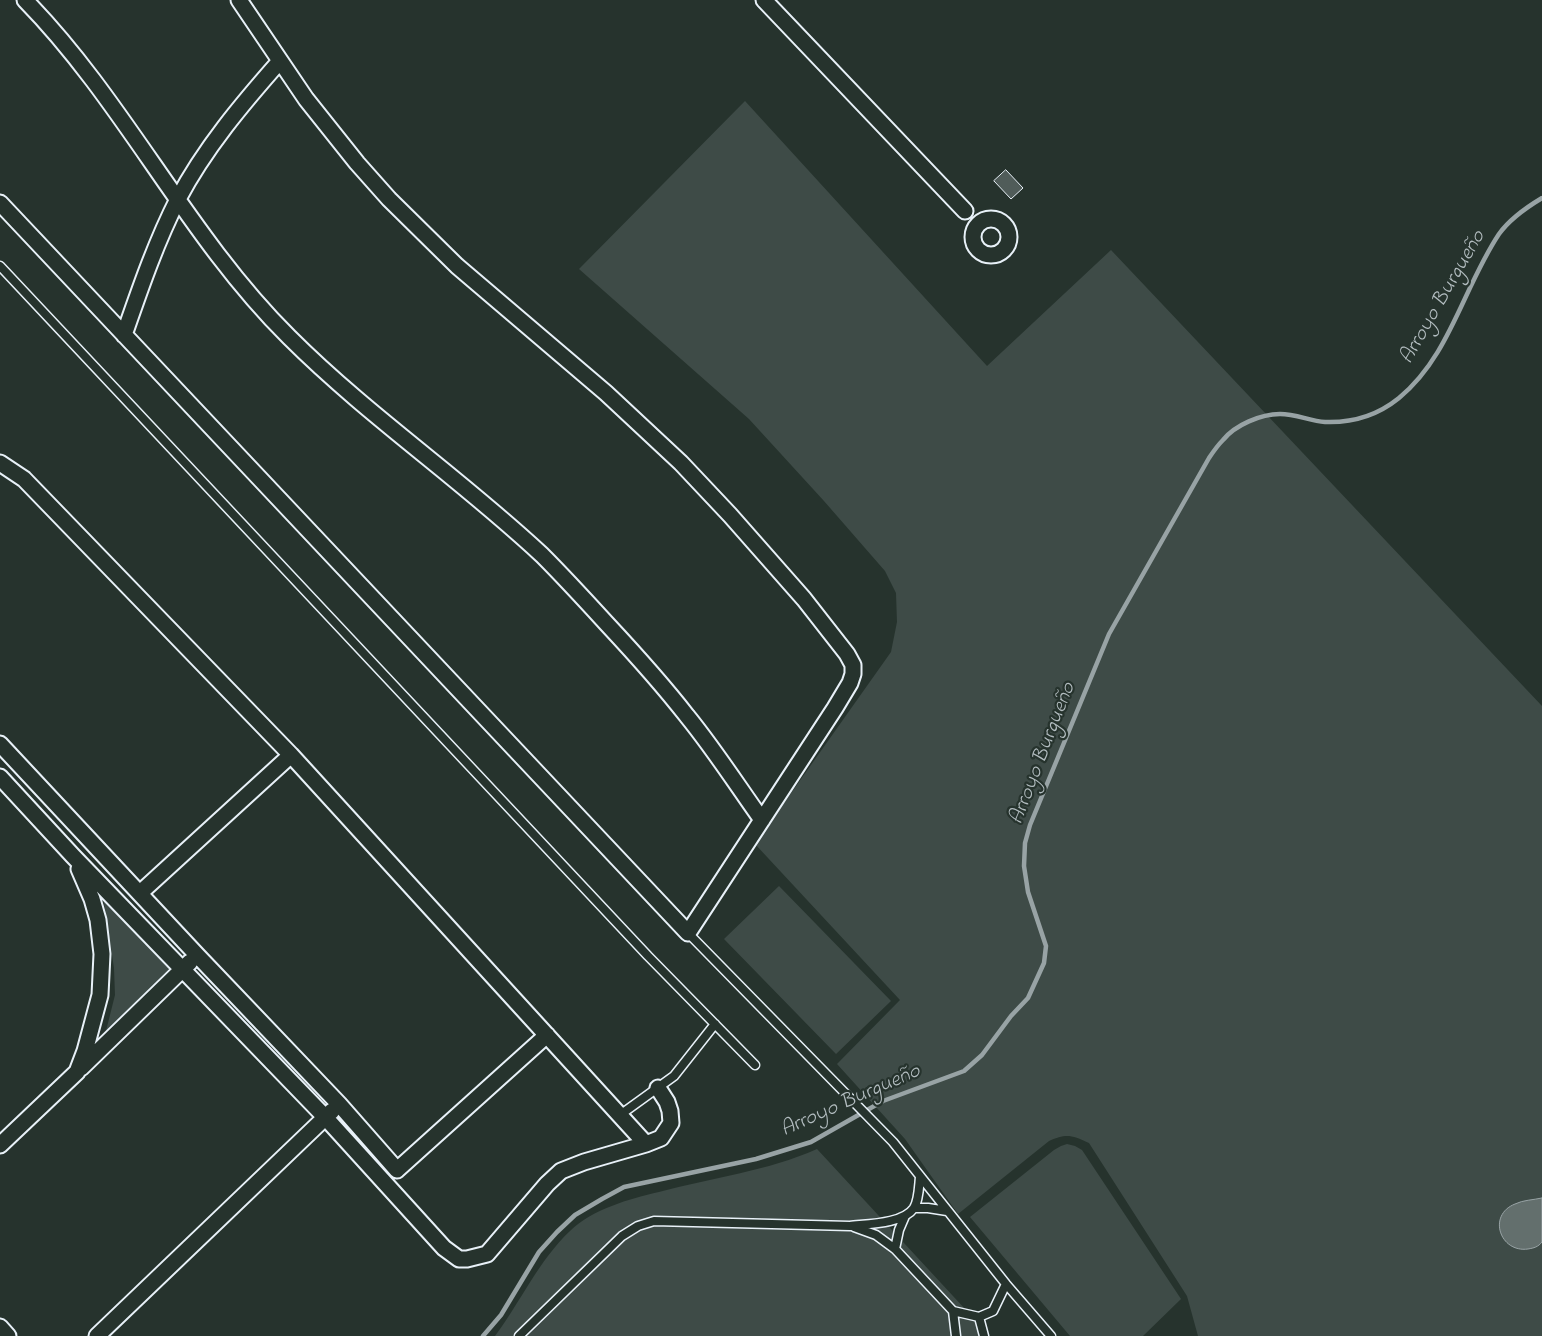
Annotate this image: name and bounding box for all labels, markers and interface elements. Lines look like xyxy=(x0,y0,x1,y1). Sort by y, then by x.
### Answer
water label: Arroyo Burgueño xyxy=(1396,227,1492,369)
water label: Arroyo Burgueño xyxy=(1005,679,1083,829)
water label: Arroyo Burgueño xyxy=(777,1060,925,1144)

